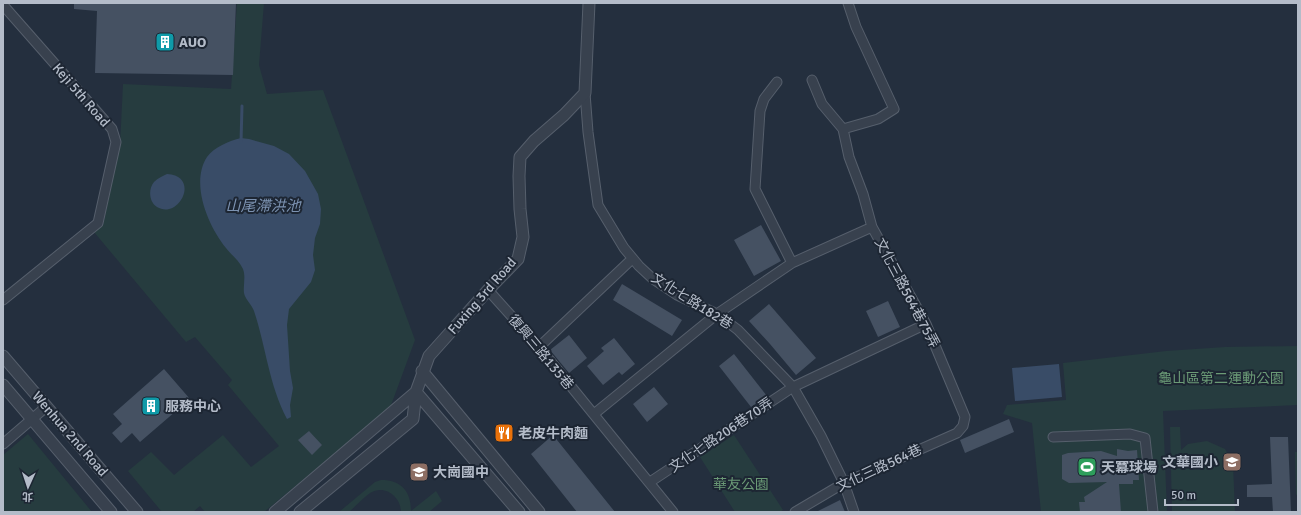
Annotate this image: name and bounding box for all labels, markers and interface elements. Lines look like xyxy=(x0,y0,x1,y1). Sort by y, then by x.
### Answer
building icon: AUO xyxy=(154,31,176,53)
place label: AUO xyxy=(179,34,206,51)
street label: Keji 5th Road xyxy=(49,60,113,130)
water label: 山尾滯洪池 xyxy=(225,197,302,215)
street label: 文化三路564巷75弄 xyxy=(871,235,943,351)
street label: Fuxing 3rd Road xyxy=(444,254,520,338)
street label: 文化七路182巷 xyxy=(648,269,736,333)
street label: 復興三路135巷 xyxy=(505,311,577,393)
park label: 龜山區第二運動公園 xyxy=(1158,370,1284,387)
street label: Wenhua 2nd Road xyxy=(28,388,112,480)
street label: 文化七路206巷70弄 xyxy=(666,394,776,476)
building icon: 服務中心 xyxy=(140,395,162,417)
place label: 服務中心 xyxy=(165,398,221,415)
restaurant icon: 老皮牛肉麵 xyxy=(493,422,515,444)
place label: 老皮牛肉麵 xyxy=(518,425,588,442)
street label: 文化三路564巷 xyxy=(833,441,925,495)
school or university icon: 文華國小 xyxy=(1221,451,1243,473)
place label: 文華國小 xyxy=(1162,454,1218,471)
sports icon: 天冪球場 xyxy=(1076,456,1098,478)
place label: 天冪球場 xyxy=(1101,459,1157,476)
school or university icon: 大崗國中 xyxy=(408,461,430,483)
place label: 大崗國中 xyxy=(433,464,489,481)
north arrow xyxy=(8,467,48,507)
park label: 華友公園 xyxy=(713,476,769,493)
scale bar xyxy=(1165,481,1238,507)
text: 50 m xyxy=(1171,488,1196,503)
text: 北 xyxy=(22,490,33,503)

